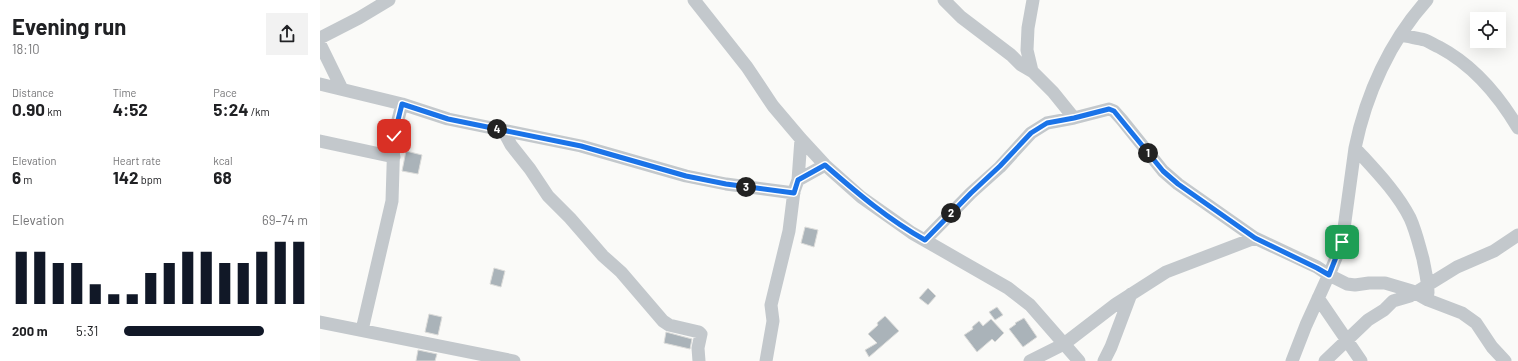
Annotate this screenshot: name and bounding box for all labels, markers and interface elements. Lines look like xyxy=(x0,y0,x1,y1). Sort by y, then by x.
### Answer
map controls xyxy=(1470,12,1506,48)
button: locate xyxy=(1470,12,1506,48)
text: Evening run xyxy=(12,13,126,39)
button: share xyxy=(266,13,308,55)
text: 18:10 xyxy=(12,41,40,57)
text: Distance xyxy=(12,86,54,99)
text: Time xyxy=(113,86,136,99)
text: Pace xyxy=(213,86,237,99)
text: 0.90 xyxy=(12,99,45,119)
text: 4:52 xyxy=(113,99,148,119)
text: 5:24 xyxy=(213,99,248,119)
text: km xyxy=(45,105,62,118)
text: /km xyxy=(248,105,270,118)
pin xyxy=(377,119,411,153)
pin: 4 xyxy=(487,119,507,139)
text: 4 xyxy=(494,122,500,135)
icon: check xyxy=(383,125,405,147)
pin: 1 xyxy=(1138,143,1158,163)
text: 1 xyxy=(1146,146,1150,159)
text: Elevation xyxy=(12,154,56,167)
text: Heart rate xyxy=(113,154,161,167)
text: kcal xyxy=(213,154,233,167)
text: 6 xyxy=(12,167,21,187)
text: 142 xyxy=(113,167,138,187)
text: 68 xyxy=(213,167,232,187)
text: m xyxy=(21,173,32,186)
text: bpm xyxy=(138,173,162,186)
pin: 3 xyxy=(736,177,756,197)
text: 3 xyxy=(743,180,749,193)
pin: 2 xyxy=(941,203,961,223)
text: 2 xyxy=(948,206,954,219)
text: Elevation xyxy=(12,212,64,228)
text: 69–74 m xyxy=(262,212,308,228)
pin xyxy=(1325,225,1359,259)
icon: arrive xyxy=(1331,231,1353,253)
text: 200 m xyxy=(12,323,48,339)
text: 5:31 xyxy=(76,323,98,339)

